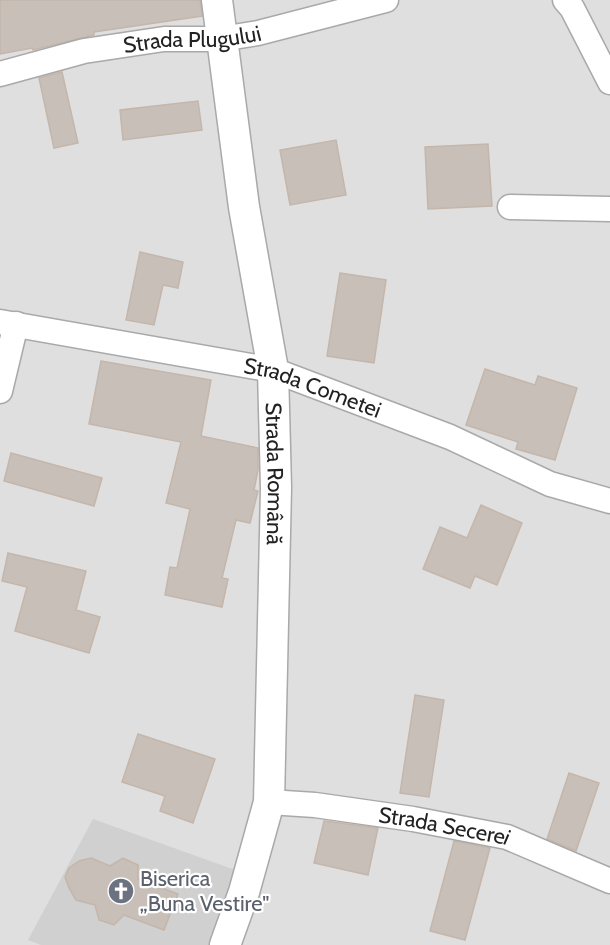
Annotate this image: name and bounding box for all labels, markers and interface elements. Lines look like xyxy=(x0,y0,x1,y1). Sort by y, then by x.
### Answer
street label: Strada Plugului xyxy=(121,19,264,58)
street label: Strada Cometei xyxy=(242,352,385,423)
street label: Strada Română xyxy=(260,402,290,546)
street label: Strada Secerei xyxy=(377,801,515,850)
place label: Biserica „Buna Vestire" xyxy=(140,865,269,917)
church icon: Biserica „Buna Vestire" xyxy=(106,876,136,906)

